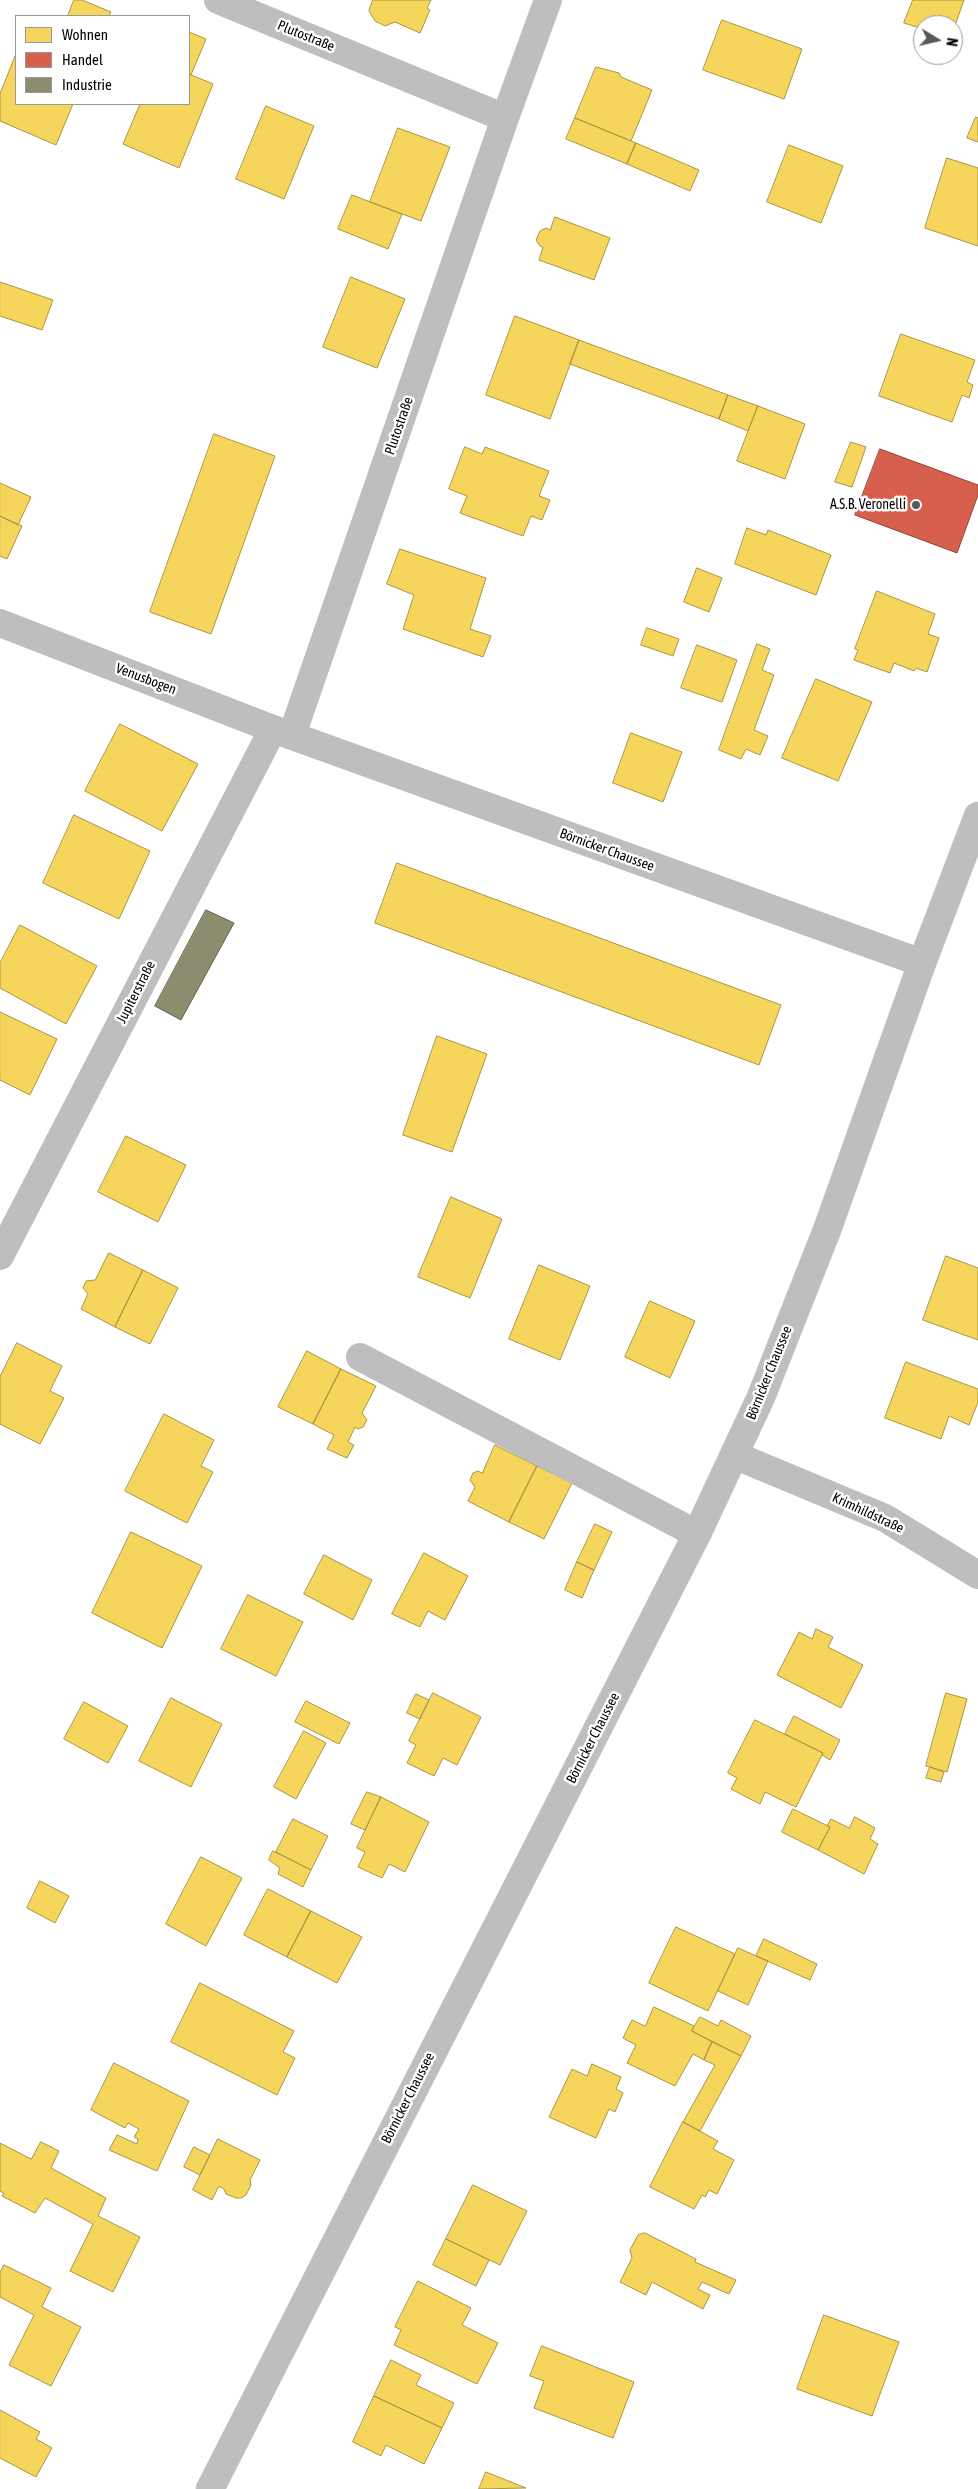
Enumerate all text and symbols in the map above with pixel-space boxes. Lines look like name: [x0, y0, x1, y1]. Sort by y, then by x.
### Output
legend: [15, 15, 190, 105]
north arrow: [913, 15, 963, 65]
street label: Plutostraße: [275, 17, 337, 55]
text: Wohnen: [62, 26, 108, 43]
text: N: [943, 37, 960, 48]
text: Handel: [62, 51, 103, 68]
text: Industrie: [62, 76, 112, 93]
street label: Plutostraße: [381, 395, 417, 457]
place label: A.S.B. Veronelli: [830, 497, 906, 513]
marker: A.S.B. Veronelli: [910, 499, 922, 511]
street label: Venusbogen: [113, 660, 179, 698]
street label: Börnicker Chaussee: [557, 825, 657, 875]
street label: Jupiterstraße: [113, 958, 159, 1026]
street label: Börnicker Chaussee: [743, 1324, 795, 1422]
street label: Krimhildstraße: [830, 1489, 906, 1537]
street label: Börnicker Chaussee: [563, 1690, 623, 1786]
street label: Börnicker Chaussee: [378, 2050, 438, 2146]

